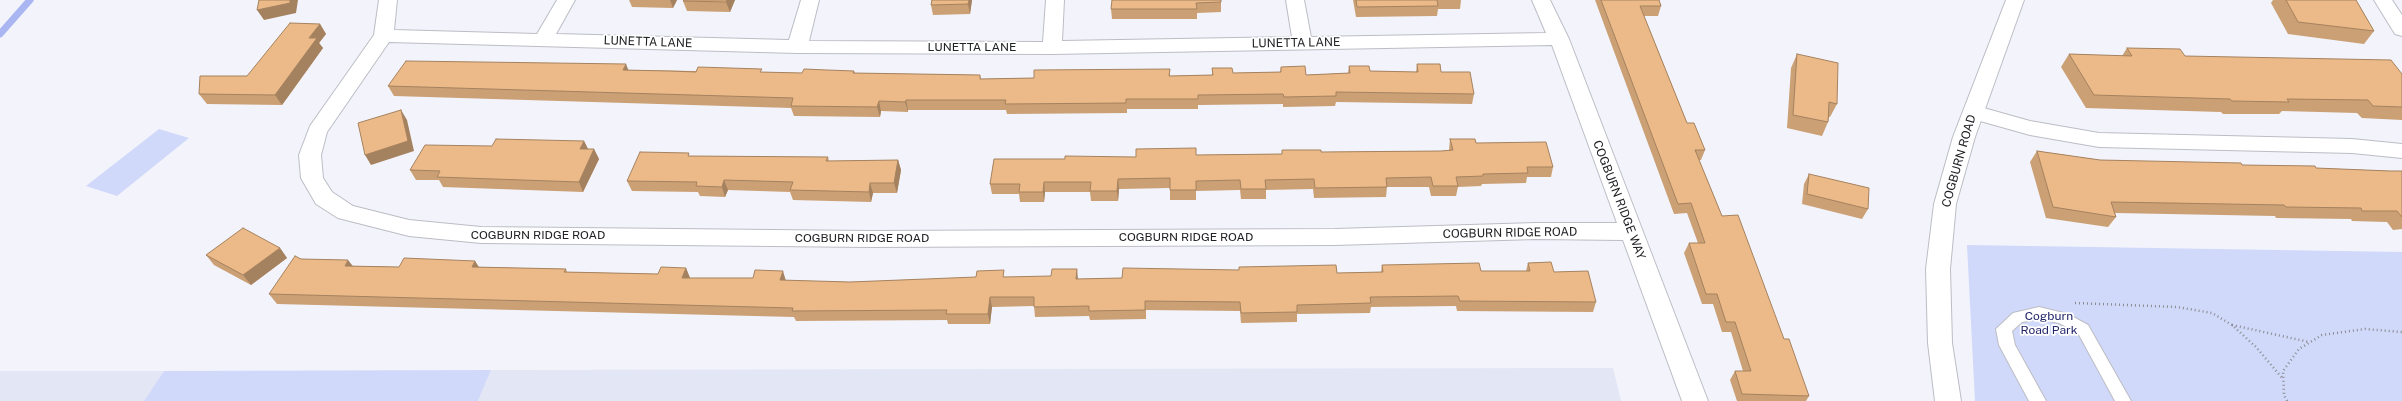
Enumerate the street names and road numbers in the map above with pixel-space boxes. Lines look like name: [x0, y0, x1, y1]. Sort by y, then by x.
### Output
street label: LUNETTA LANE: [603, 33, 693, 51]
street label: LUNETTA LANE: [1251, 35, 1341, 51]
street label: LUNETTA LANE: [928, 40, 1016, 54]
street label: COGBURN ROAD: [1939, 113, 1979, 209]
street label: COGBURN RIDGE WAY: [1590, 138, 1648, 262]
street label: COGBURN RIDGE ROAD: [1443, 225, 1577, 241]
street label: COGBURN RIDGE ROAD: [471, 228, 605, 242]
street label: COGBURN RIDGE ROAD: [1119, 230, 1253, 244]
street label: COGBURN RIDGE ROAD: [795, 231, 929, 245]

